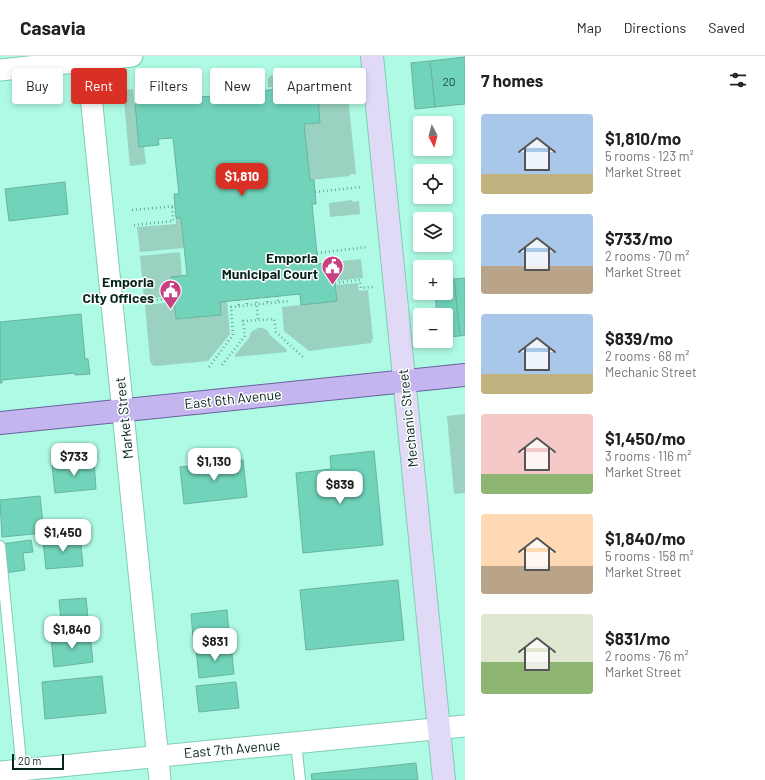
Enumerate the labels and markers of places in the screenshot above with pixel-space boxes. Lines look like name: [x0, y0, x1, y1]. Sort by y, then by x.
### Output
pin: $1,810: [209, 163, 275, 197]
place label: Emporia Municipal Court: [222, 249, 318, 282]
public building icon: Emporia Municipal Court: [320, 253, 346, 286]
place label: Emporia City Offices: [82, 273, 154, 306]
public building icon: Emporia City Offices: [157, 277, 183, 310]
pin: $733: [50, 443, 98, 477]
pin: $1,130: [181, 448, 247, 482]
pin: $839: [316, 471, 364, 505]
pin: $1,450: [30, 519, 96, 553]
pin: $1,840: [39, 616, 105, 650]
pin: $831: [191, 628, 239, 662]

